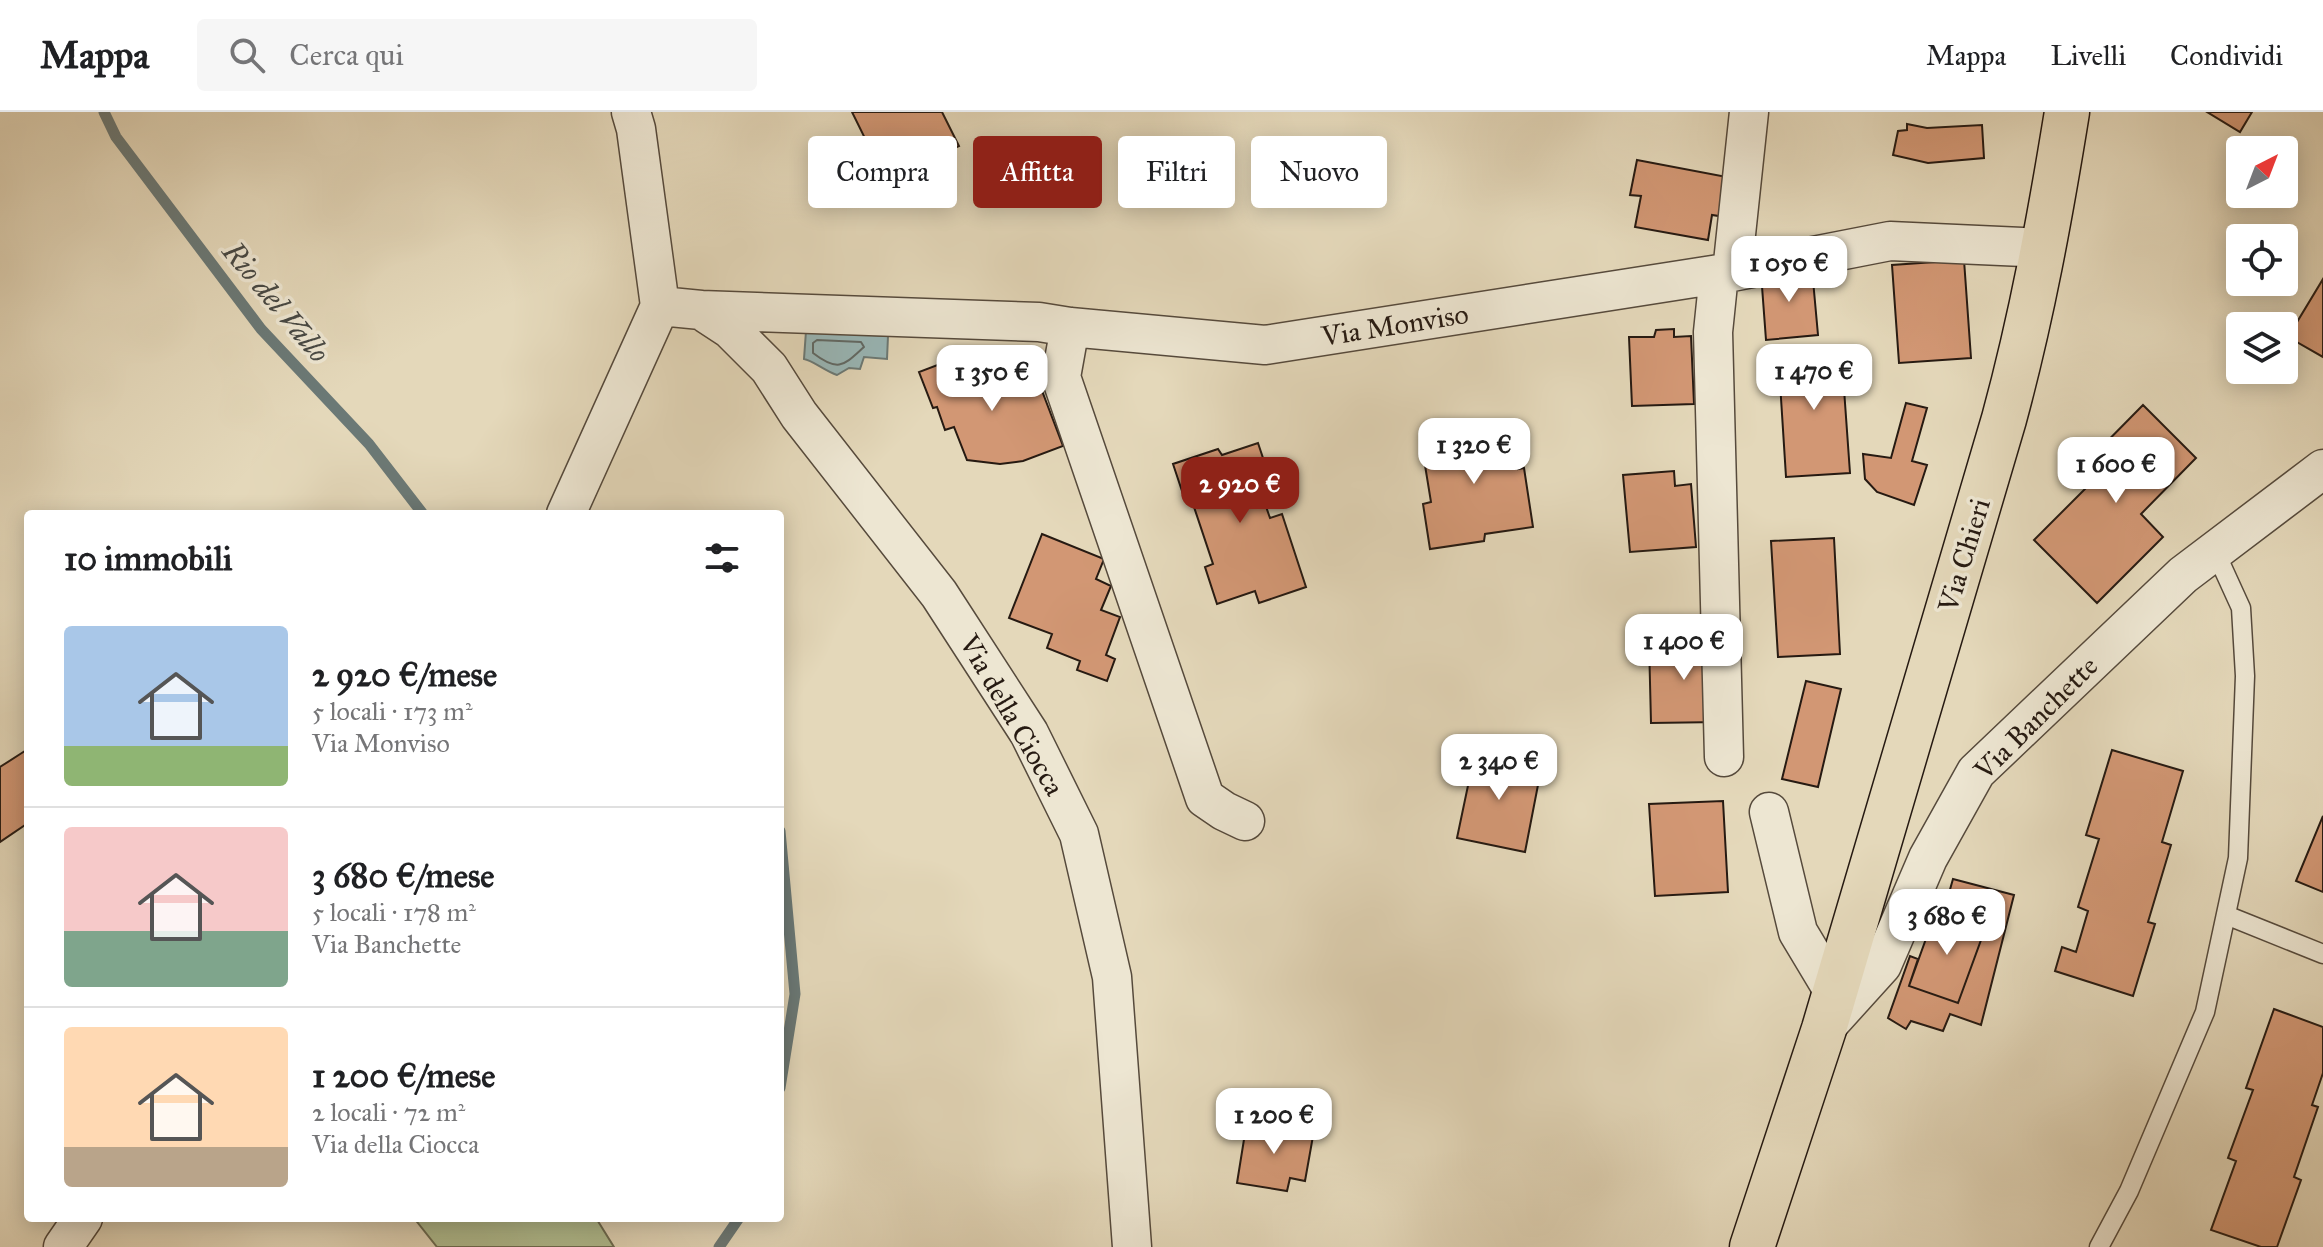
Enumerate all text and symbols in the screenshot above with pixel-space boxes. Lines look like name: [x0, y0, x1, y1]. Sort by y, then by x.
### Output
search box: [197, 19, 757, 91]
text: Mappa: [40, 32, 149, 78]
icon: search: [225, 33, 269, 77]
text: Cerca qui: [289, 37, 404, 73]
text: Mappa: [1926, 38, 2006, 73]
text: Livelli: [2050, 38, 2126, 73]
text: Condividi: [2170, 38, 2283, 73]
chip: Compra: [808, 136, 957, 208]
chip: Affitta: [973, 136, 1102, 208]
chip: Filtri: [1118, 136, 1235, 208]
chip: Nuovo: [1251, 136, 1387, 208]
north arrow: [2226, 136, 2298, 208]
map controls: [2226, 136, 2298, 384]
button: locate: [2226, 224, 2298, 296]
water label: Rio del Vallo: [214, 233, 337, 370]
pin: 1 050 €: [1715, 236, 1863, 304]
text: 1 050 €: [1749, 246, 1829, 278]
street label: Via Monviso: [1318, 296, 1471, 354]
button: layers: [2226, 312, 2298, 384]
pin: 1 470 €: [1740, 344, 1888, 412]
pin: 1 350 €: [918, 345, 1066, 413]
text: 1 470 €: [1774, 354, 1854, 386]
text: 1 350 €: [955, 355, 1029, 387]
pin: 1 320 €: [1400, 418, 1548, 486]
text: 1 320 €: [1436, 428, 1512, 460]
pin: 1 600 €: [2042, 437, 2190, 505]
text: 1 600 €: [2076, 447, 2156, 479]
pin: 2 920 €: [1166, 457, 1314, 525]
text: 2 920 €: [1199, 467, 1281, 499]
street label: Via Chieri: [1930, 494, 1998, 617]
icon: filters: [700, 536, 744, 580]
text: 10 immobili: [64, 538, 232, 579]
pin: 1 400 €: [1610, 614, 1758, 682]
text: 1 400 €: [1643, 624, 1725, 656]
street label: Via della Ciocca: [951, 627, 1072, 802]
street label: Via Banchette: [1966, 649, 2105, 788]
text: 2 920 €/mese: [312, 654, 497, 695]
icon: home: [128, 658, 224, 754]
text: 5 locali · 173 m²: [312, 695, 472, 727]
text: Via Monviso: [312, 727, 450, 759]
pin: 2 340 €: [1425, 734, 1573, 802]
text: 2 340 €: [1459, 744, 1539, 776]
text: 3 680 €/mese: [312, 855, 494, 896]
icon: home: [128, 859, 224, 955]
pin: 3 680 €: [1873, 889, 2021, 957]
text: 5 locali · 178 m²: [312, 896, 476, 928]
text: 3 680 €: [1907, 899, 1987, 931]
text: Via Banchette: [312, 928, 461, 960]
text: 1 200 €/mese: [312, 1055, 495, 1096]
icon: home: [128, 1059, 224, 1155]
pin: 1 200 €: [1200, 1088, 1348, 1156]
text: 2 locali · 72 m²: [312, 1096, 465, 1128]
text: 1 200 €: [1234, 1098, 1314, 1130]
text: Via della Ciocca: [312, 1128, 479, 1160]

